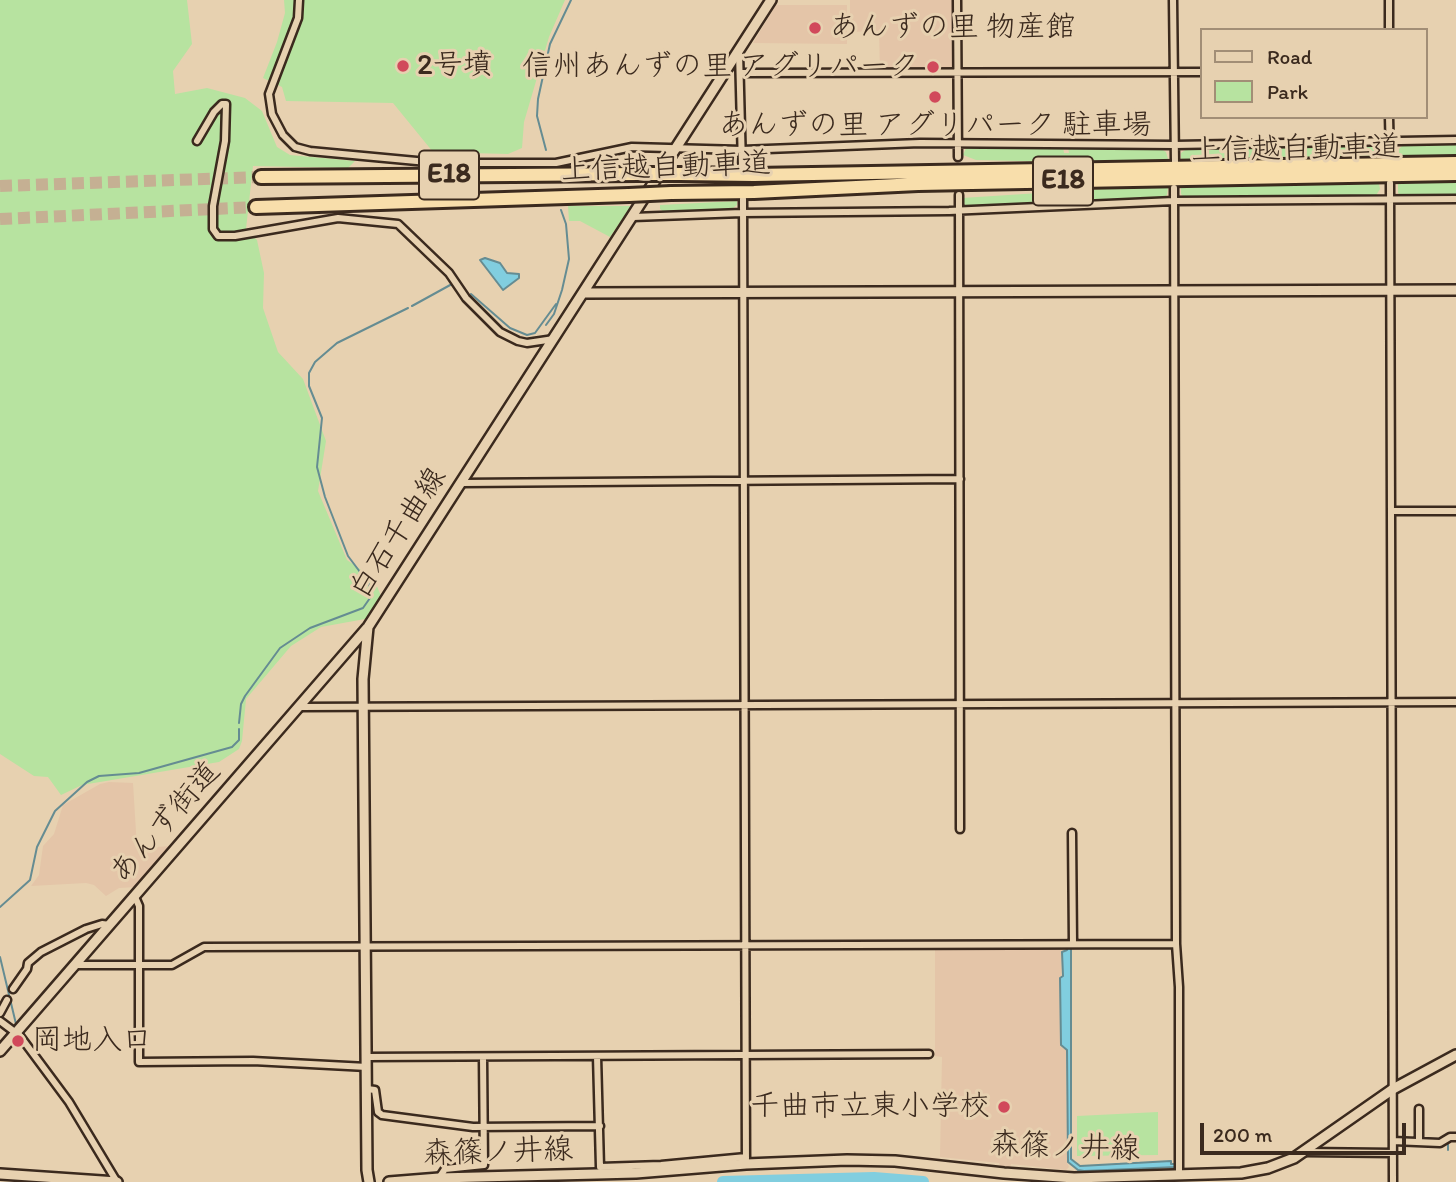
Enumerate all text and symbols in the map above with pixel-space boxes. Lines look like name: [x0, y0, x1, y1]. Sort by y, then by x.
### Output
place label: あんずの里 物産館: [829, 10, 1076, 46]
marker: あんずの里 物産館: [807, 20, 823, 36]
legend: [1200, 28, 1428, 119]
text: Road: [1267, 44, 1312, 69]
place label: 2号墳: [417, 48, 493, 84]
place label: 信州あんずの里 アグリパーク: [522, 49, 919, 85]
marker: 2号墳: [395, 58, 411, 74]
marker: 信州あんずの里 アグリパーク: [925, 59, 941, 75]
text: Park: [1267, 79, 1308, 104]
marker: あんずの里 アグリパーク 駐車場: [927, 89, 943, 105]
place label: あんずの里 アグリパーク 駐車場: [718, 108, 1152, 144]
street label: 上信越自動車道: [1191, 130, 1401, 170]
street label: 上信越自動車道: [560, 146, 772, 190]
road number: E18: [419, 150, 479, 200]
road number: E18: [1033, 156, 1093, 206]
street label: 白石千曲線: [343, 461, 455, 607]
street label: あんず街道: [103, 755, 229, 891]
place label: 岡地入口: [32, 1023, 152, 1059]
marker: 岡地入口: [10, 1033, 26, 1049]
place label: 千曲市立東小学校: [750, 1089, 990, 1125]
marker: 千曲市立東小学校: [996, 1099, 1012, 1115]
scale bar: [1204, 1108, 1410, 1152]
text: 200 m: [1213, 1122, 1272, 1147]
street label: 森篠ノ井線: [989, 1127, 1141, 1169]
street label: 森篠ノ井線: [422, 1132, 574, 1174]

